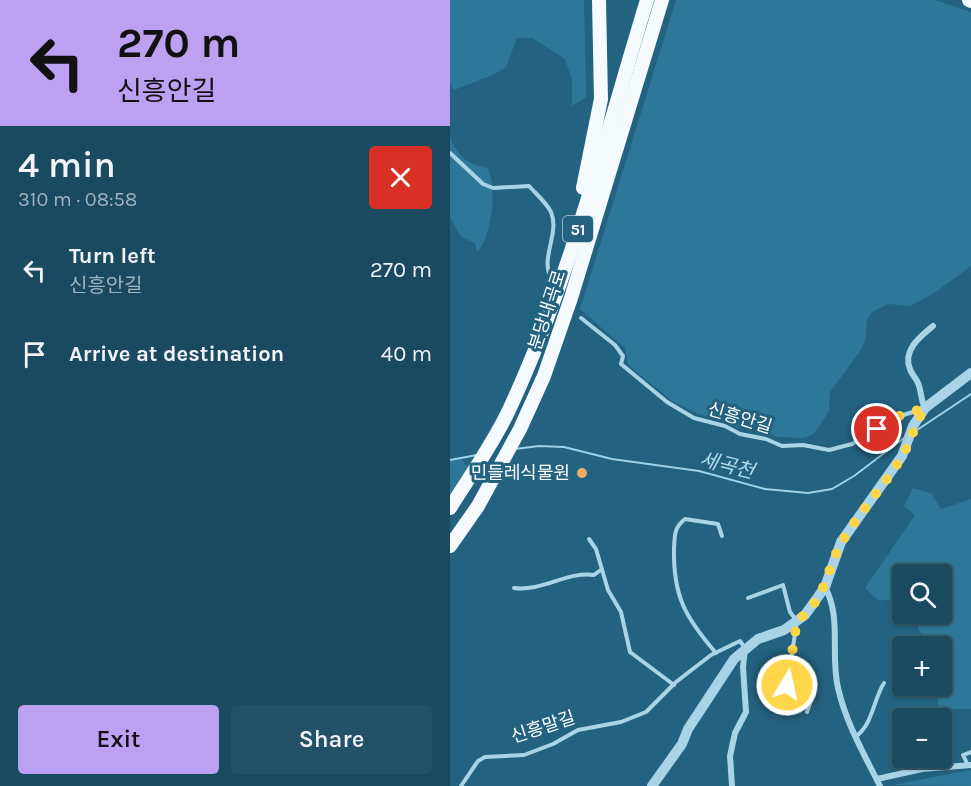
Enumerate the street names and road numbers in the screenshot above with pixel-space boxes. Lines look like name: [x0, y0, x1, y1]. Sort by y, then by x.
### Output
road number: 51: [563, 216, 593, 242]
street label: 분당내곡로: [524, 267, 570, 353]
street label: 신흥안길: [705, 398, 775, 438]
street label: 신흥말길: [508, 706, 578, 748]

